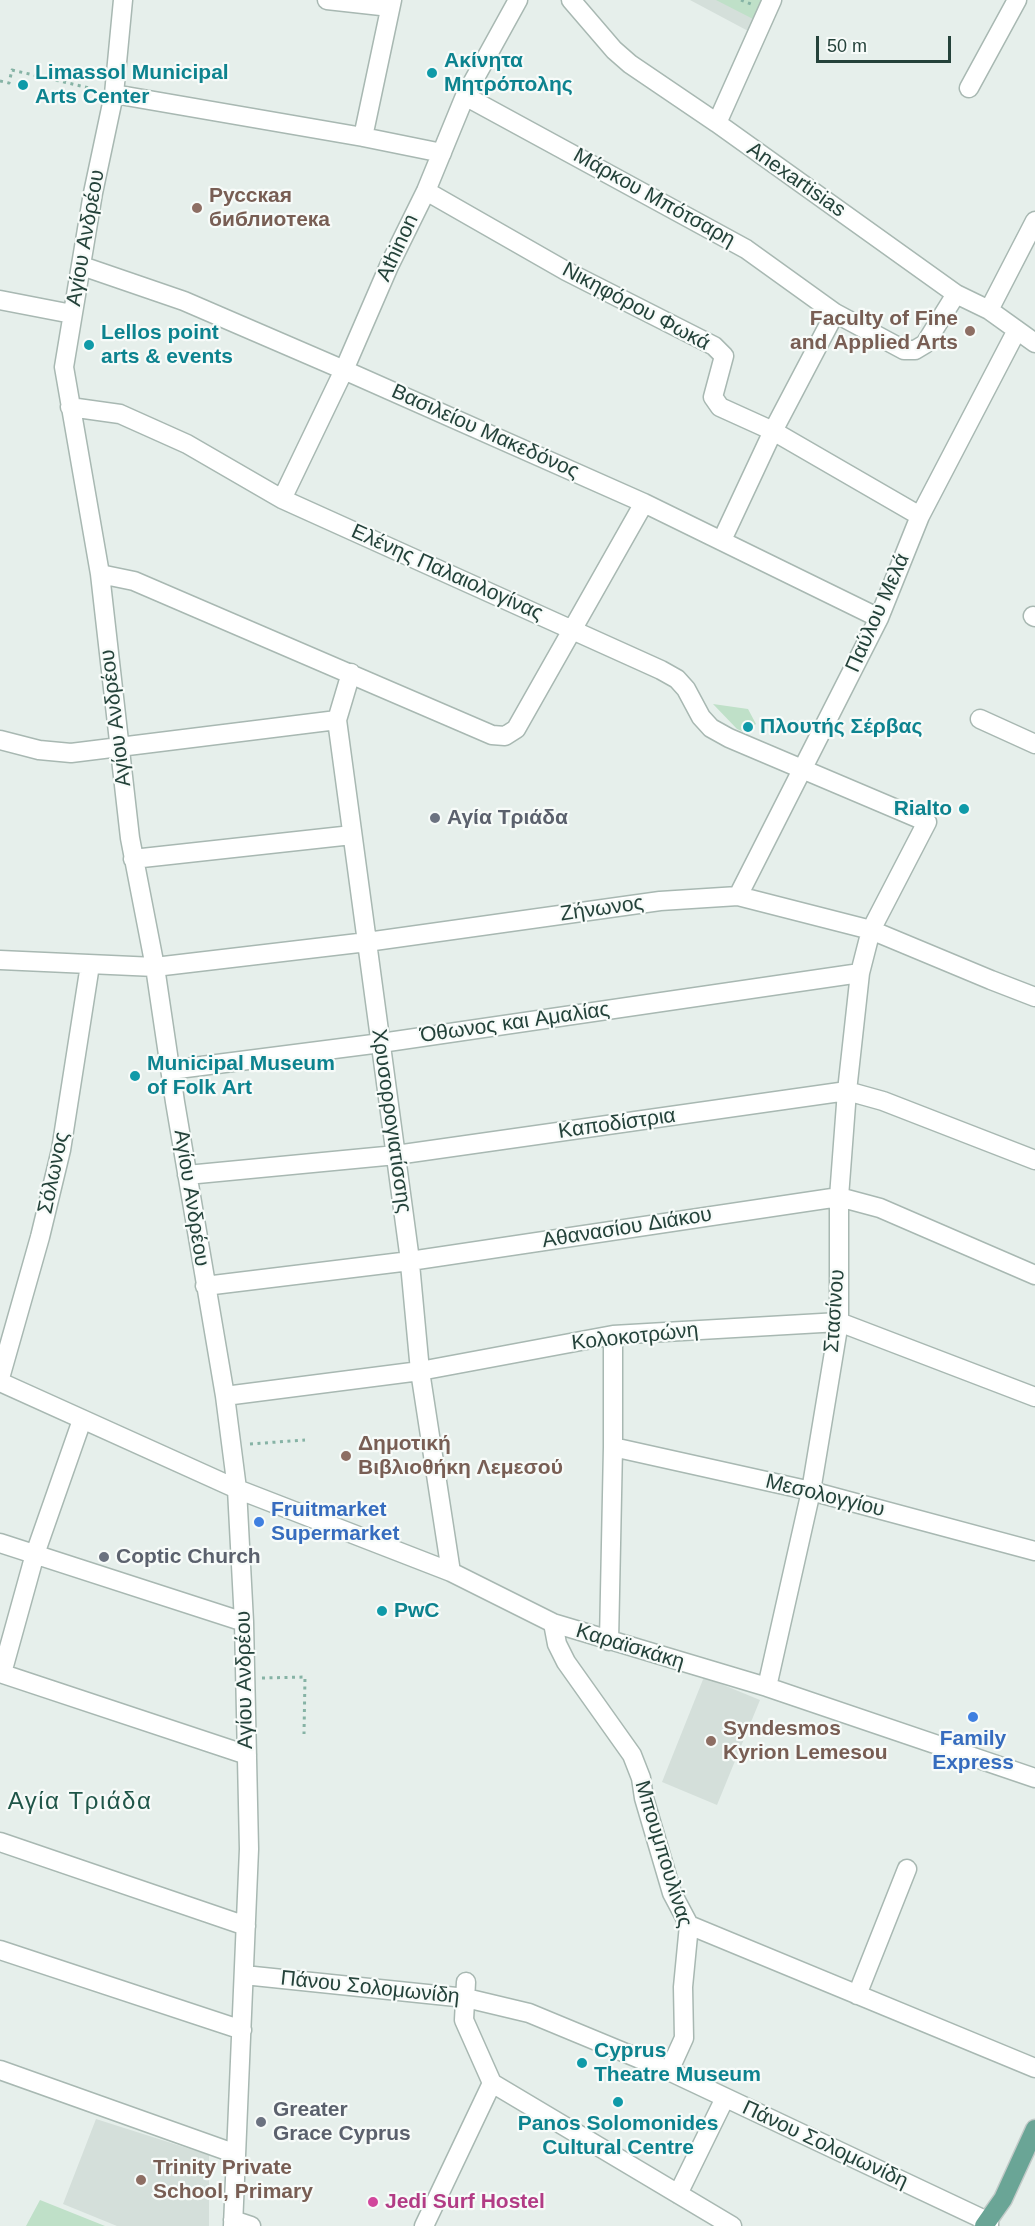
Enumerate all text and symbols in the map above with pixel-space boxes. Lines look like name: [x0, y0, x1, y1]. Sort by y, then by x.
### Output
scale bar: [819, 24, 954, 62]
text: 50 m: [827, 36, 867, 56]
place label: Ακίνητα Μητρόπολης: [444, 48, 573, 98]
place label: Limassol Municipal Arts Center: [35, 60, 229, 110]
marker: Ακίνητα Μητρόπολης: [425, 66, 439, 80]
marker: Limassol Municipal Arts Center: [16, 78, 30, 92]
street label: Anexartisias: [742, 137, 850, 223]
street label: Μάρκου Μπότσαρη: [569, 143, 739, 253]
street label: Αγίου Ανδρέου: [62, 168, 110, 308]
place label: Русская библиотека: [209, 183, 330, 233]
marker: Русская библиотека: [190, 201, 204, 215]
street label: Athinon: [372, 210, 424, 286]
street label: Νικηφόρου Φωκά: [558, 257, 714, 357]
place label: Faculty of Fine and Applied Arts: [790, 306, 958, 356]
place label: Lellos point arts & events: [101, 320, 233, 370]
marker: Faculty of Fine and Applied Arts: [963, 324, 977, 338]
marker: Lellos point arts & events: [82, 338, 96, 352]
street label: Βασιλείου Μακεδόνος: [387, 379, 583, 485]
street label: Ελένης Παλαιολογίνας: [347, 519, 547, 627]
street label: Παύλου Μελά: [841, 550, 915, 676]
street label: Αγίου Ανδρέου: [95, 648, 137, 788]
place label: Πλουτής Σέρβας: [760, 714, 922, 740]
marker: Πλουτής Σέρβας: [741, 720, 755, 734]
place label: Rialto: [894, 796, 952, 822]
marker: Rialto: [957, 802, 971, 816]
place label: Αγία Τριάδα: [447, 805, 568, 831]
marker: Αγία Τριάδα: [428, 811, 442, 825]
street label: Ζήνωνος: [559, 891, 645, 927]
street label: Όθωνος και Αμαλίας: [419, 997, 611, 1049]
street label: Χρυσορρογιατίσσης: [366, 1027, 416, 1215]
place label: Municipal Museum of Folk Art: [147, 1051, 335, 1101]
marker: Municipal Museum of Folk Art: [128, 1069, 142, 1083]
street label: Καποδίστρια: [557, 1103, 677, 1145]
street label: Αγίου Ανδρέου: [168, 1128, 214, 1268]
street label: Σόλωνος: [33, 1130, 75, 1216]
street label: Αθανασίου Διάκου: [540, 1202, 714, 1254]
street label: Στασίνου: [820, 1269, 850, 1353]
street label: Κολοκοτρώνη: [570, 1318, 700, 1356]
place label: Δημοτική Βιβλιοθήκη Λεμεσού: [358, 1431, 563, 1481]
marker: Δημοτική Βιβλιοθήκη Λεμεσού: [339, 1449, 353, 1463]
street label: Μεσολογγίου: [763, 1469, 887, 1523]
place label: Fruitmarket Supermarket: [271, 1497, 399, 1547]
marker: Fruitmarket Supermarket: [252, 1515, 266, 1529]
place label: Coptic Church: [116, 1544, 261, 1570]
marker: Coptic Church: [97, 1550, 111, 1564]
place label: PwC: [394, 1598, 440, 1624]
marker: PwC: [375, 1604, 389, 1618]
street label: Αγίου Ανδρέου: [231, 1611, 259, 1749]
street label: Καραϊσκάκη: [573, 1619, 687, 1675]
marker: Family Express: [966, 1710, 980, 1724]
place label: Syndesmos Kyrion Lemesou: [723, 1716, 888, 1766]
place label: Family Express: [932, 1726, 1014, 1776]
marker: Syndesmos Kyrion Lemesou: [704, 1734, 718, 1748]
street label: Μπουμπουλίνας: [629, 1778, 697, 1930]
district label: Αγία Τριάδα: [8, 1788, 152, 1816]
street label: Πάνου Σολομωνίδη: [279, 1966, 461, 2010]
place label: Cyprus Theatre Museum: [594, 2038, 761, 2088]
marker: Cyprus Theatre Museum: [575, 2056, 589, 2070]
marker: Panos Solomonides Cultural Centre: [611, 2095, 625, 2109]
street label: Πάνου Σολομωνίδη: [738, 2096, 912, 2194]
place label: Greater Grace Cyprus: [273, 2097, 411, 2147]
place label: Panos Solomonides Cultural Centre: [518, 2111, 718, 2161]
marker: Greater Grace Cyprus: [254, 2115, 268, 2129]
place label: Trinity Private School, Primary: [153, 2155, 313, 2205]
marker: Trinity Private School, Primary: [134, 2173, 148, 2187]
place label: Jedi Surf Hostel: [385, 2189, 545, 2215]
marker: Jedi Surf Hostel: [366, 2195, 380, 2209]

